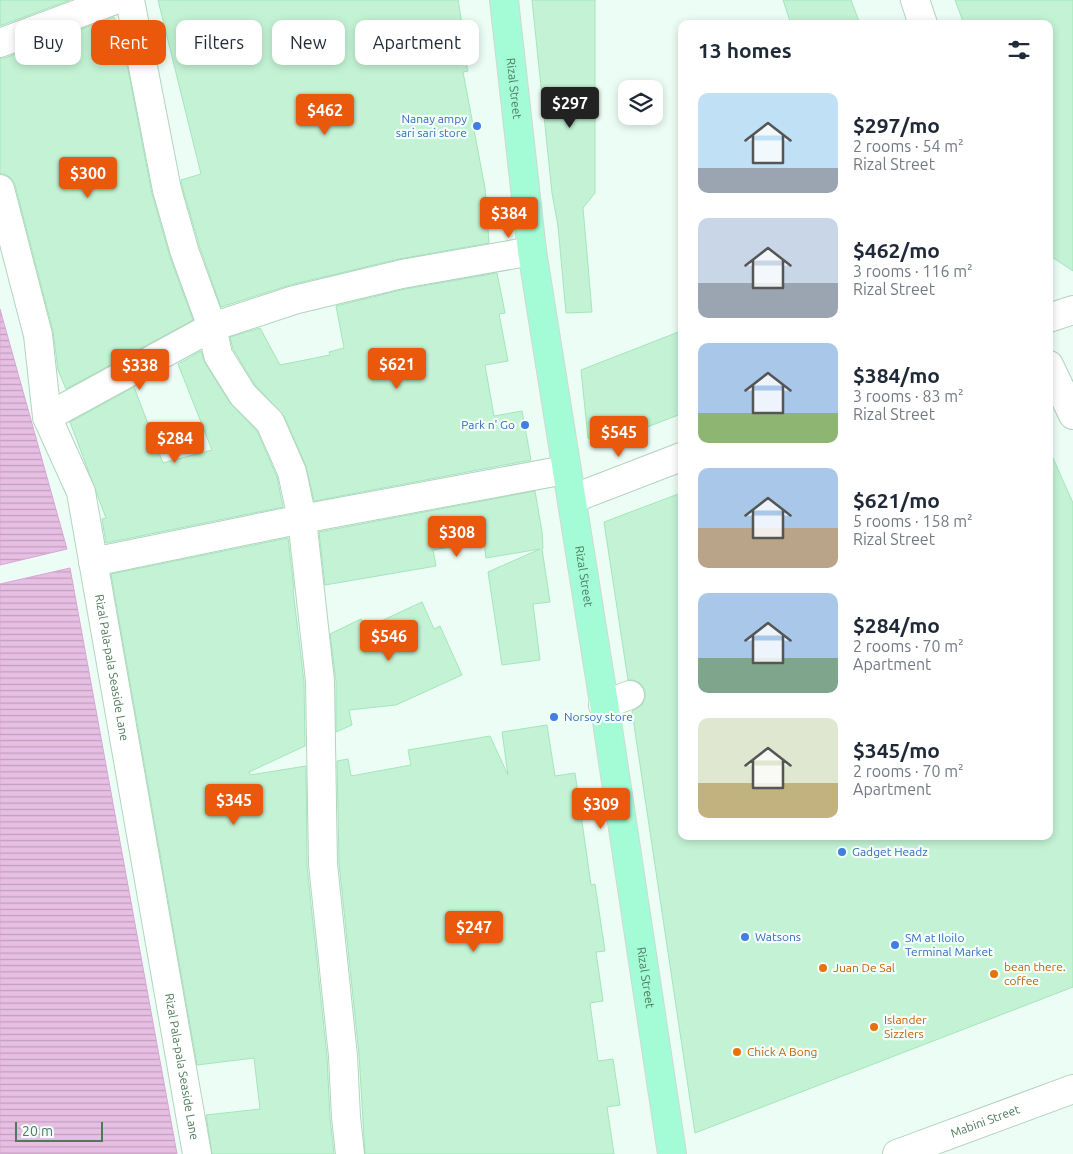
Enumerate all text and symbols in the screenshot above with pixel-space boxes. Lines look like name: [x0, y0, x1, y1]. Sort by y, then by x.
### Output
chip: Buy: [15, 20, 81, 65]
chip: Rent: [91, 20, 166, 65]
chip: Filters: [176, 20, 262, 65]
chip: New: [272, 20, 345, 65]
chip: Apartment: [355, 20, 479, 65]
icon: filters: [1005, 36, 1033, 64]
text: 13 homes: [698, 38, 792, 62]
street label: Rizal Street: [504, 57, 524, 120]
map controls: [618, 80, 663, 125]
button: layers: [618, 80, 663, 125]
pin: $297: [540, 86, 600, 129]
pin: $462: [295, 94, 355, 136]
text: $297: [552, 94, 588, 112]
text: $462: [307, 101, 343, 119]
place label: Nanay ampy sari sari store: [396, 112, 467, 139]
icon: home: [738, 113, 798, 173]
text: $297/mo: [853, 113, 940, 137]
marker: Nanay ampy sari sari store: [471, 120, 483, 132]
text: 2 rooms · 54 m²: [853, 137, 964, 155]
text: Rizal Street: [853, 155, 935, 173]
pin: $300: [58, 156, 118, 199]
text: $300: [70, 164, 106, 182]
pin: $384: [479, 196, 539, 239]
text: $384: [491, 204, 527, 222]
icon: home: [738, 238, 798, 298]
text: $462/mo: [853, 238, 940, 262]
text: 3 rooms · 116 m²: [853, 262, 973, 280]
text: Rizal Street: [853, 280, 935, 298]
pin: $338: [110, 348, 170, 391]
pin: $621: [367, 348, 427, 390]
text: $621: [379, 355, 415, 373]
text: $338: [122, 356, 158, 374]
icon: home: [738, 363, 798, 423]
text: $384/mo: [853, 363, 940, 387]
text: 3 rooms · 83 m²: [853, 387, 964, 405]
text: Rizal Street: [853, 405, 935, 423]
pin: $545: [589, 416, 649, 458]
place label: Park n' Go: [461, 418, 515, 431]
marker: Park n' Go: [519, 419, 531, 431]
pin: $284: [145, 422, 205, 464]
text: $545: [601, 423, 637, 441]
text: $284: [157, 429, 193, 447]
icon: home: [738, 488, 798, 548]
text: $621/mo: [853, 488, 940, 512]
text: 5 rooms · 158 m²: [853, 512, 973, 530]
pin: $308: [427, 516, 487, 558]
text: $308: [439, 523, 475, 541]
text: Rizal Street: [853, 530, 935, 548]
street label: Rizal Street: [573, 545, 596, 608]
street label: Rizal Pala-pala Seaside Lane: [93, 593, 132, 742]
icon: home: [738, 613, 798, 673]
text: $284/mo: [853, 613, 940, 637]
pin: $546: [359, 620, 419, 662]
text: $546: [371, 627, 407, 645]
text: 2 rooms · 70 m²: [853, 637, 964, 655]
text: Apartment: [853, 655, 931, 673]
place label: Norsoy store: [564, 710, 633, 723]
marker: Norsoy store: [548, 711, 560, 723]
icon: home: [738, 738, 798, 798]
text: $345/mo: [853, 738, 940, 762]
text: 2 rooms · 70 m²: [853, 762, 964, 780]
text: Apartment: [853, 780, 931, 798]
pin: $345: [204, 784, 264, 826]
pin: $309: [571, 788, 631, 830]
text: $345: [216, 791, 252, 809]
text: $309: [583, 795, 619, 813]
place label: Gadget Headz: [852, 845, 928, 858]
marker: Gadget Headz: [836, 846, 848, 858]
pin: $247: [444, 910, 504, 953]
text: $247: [456, 918, 492, 936]
place label: Watsons: [755, 930, 801, 943]
marker: Watsons: [739, 931, 751, 943]
place label: SM at Iloilo Terminal Market: [905, 931, 993, 958]
marker: SM at Iloilo Terminal Market: [889, 939, 901, 951]
street label: Rizal Street: [635, 946, 657, 1009]
place label: bean there. coffee: [1004, 960, 1066, 987]
place label: Juan De Sal: [833, 961, 895, 974]
marker: Juan De Sal: [817, 962, 829, 974]
marker: bean there. coffee: [988, 968, 1000, 980]
street label: Rizal Pala-pala Seaside Lane: [163, 992, 201, 1141]
place label: Islander Sizzlers: [884, 1013, 927, 1040]
marker: Islander Sizzlers: [868, 1021, 880, 1033]
place label: Chick A Bong: [747, 1045, 817, 1058]
marker: Chick A Bong: [731, 1046, 743, 1058]
street label: Mabini Street: [949, 1102, 1022, 1140]
scale bar: [15, 1119, 102, 1142]
text: 20 m: [22, 1123, 53, 1139]

